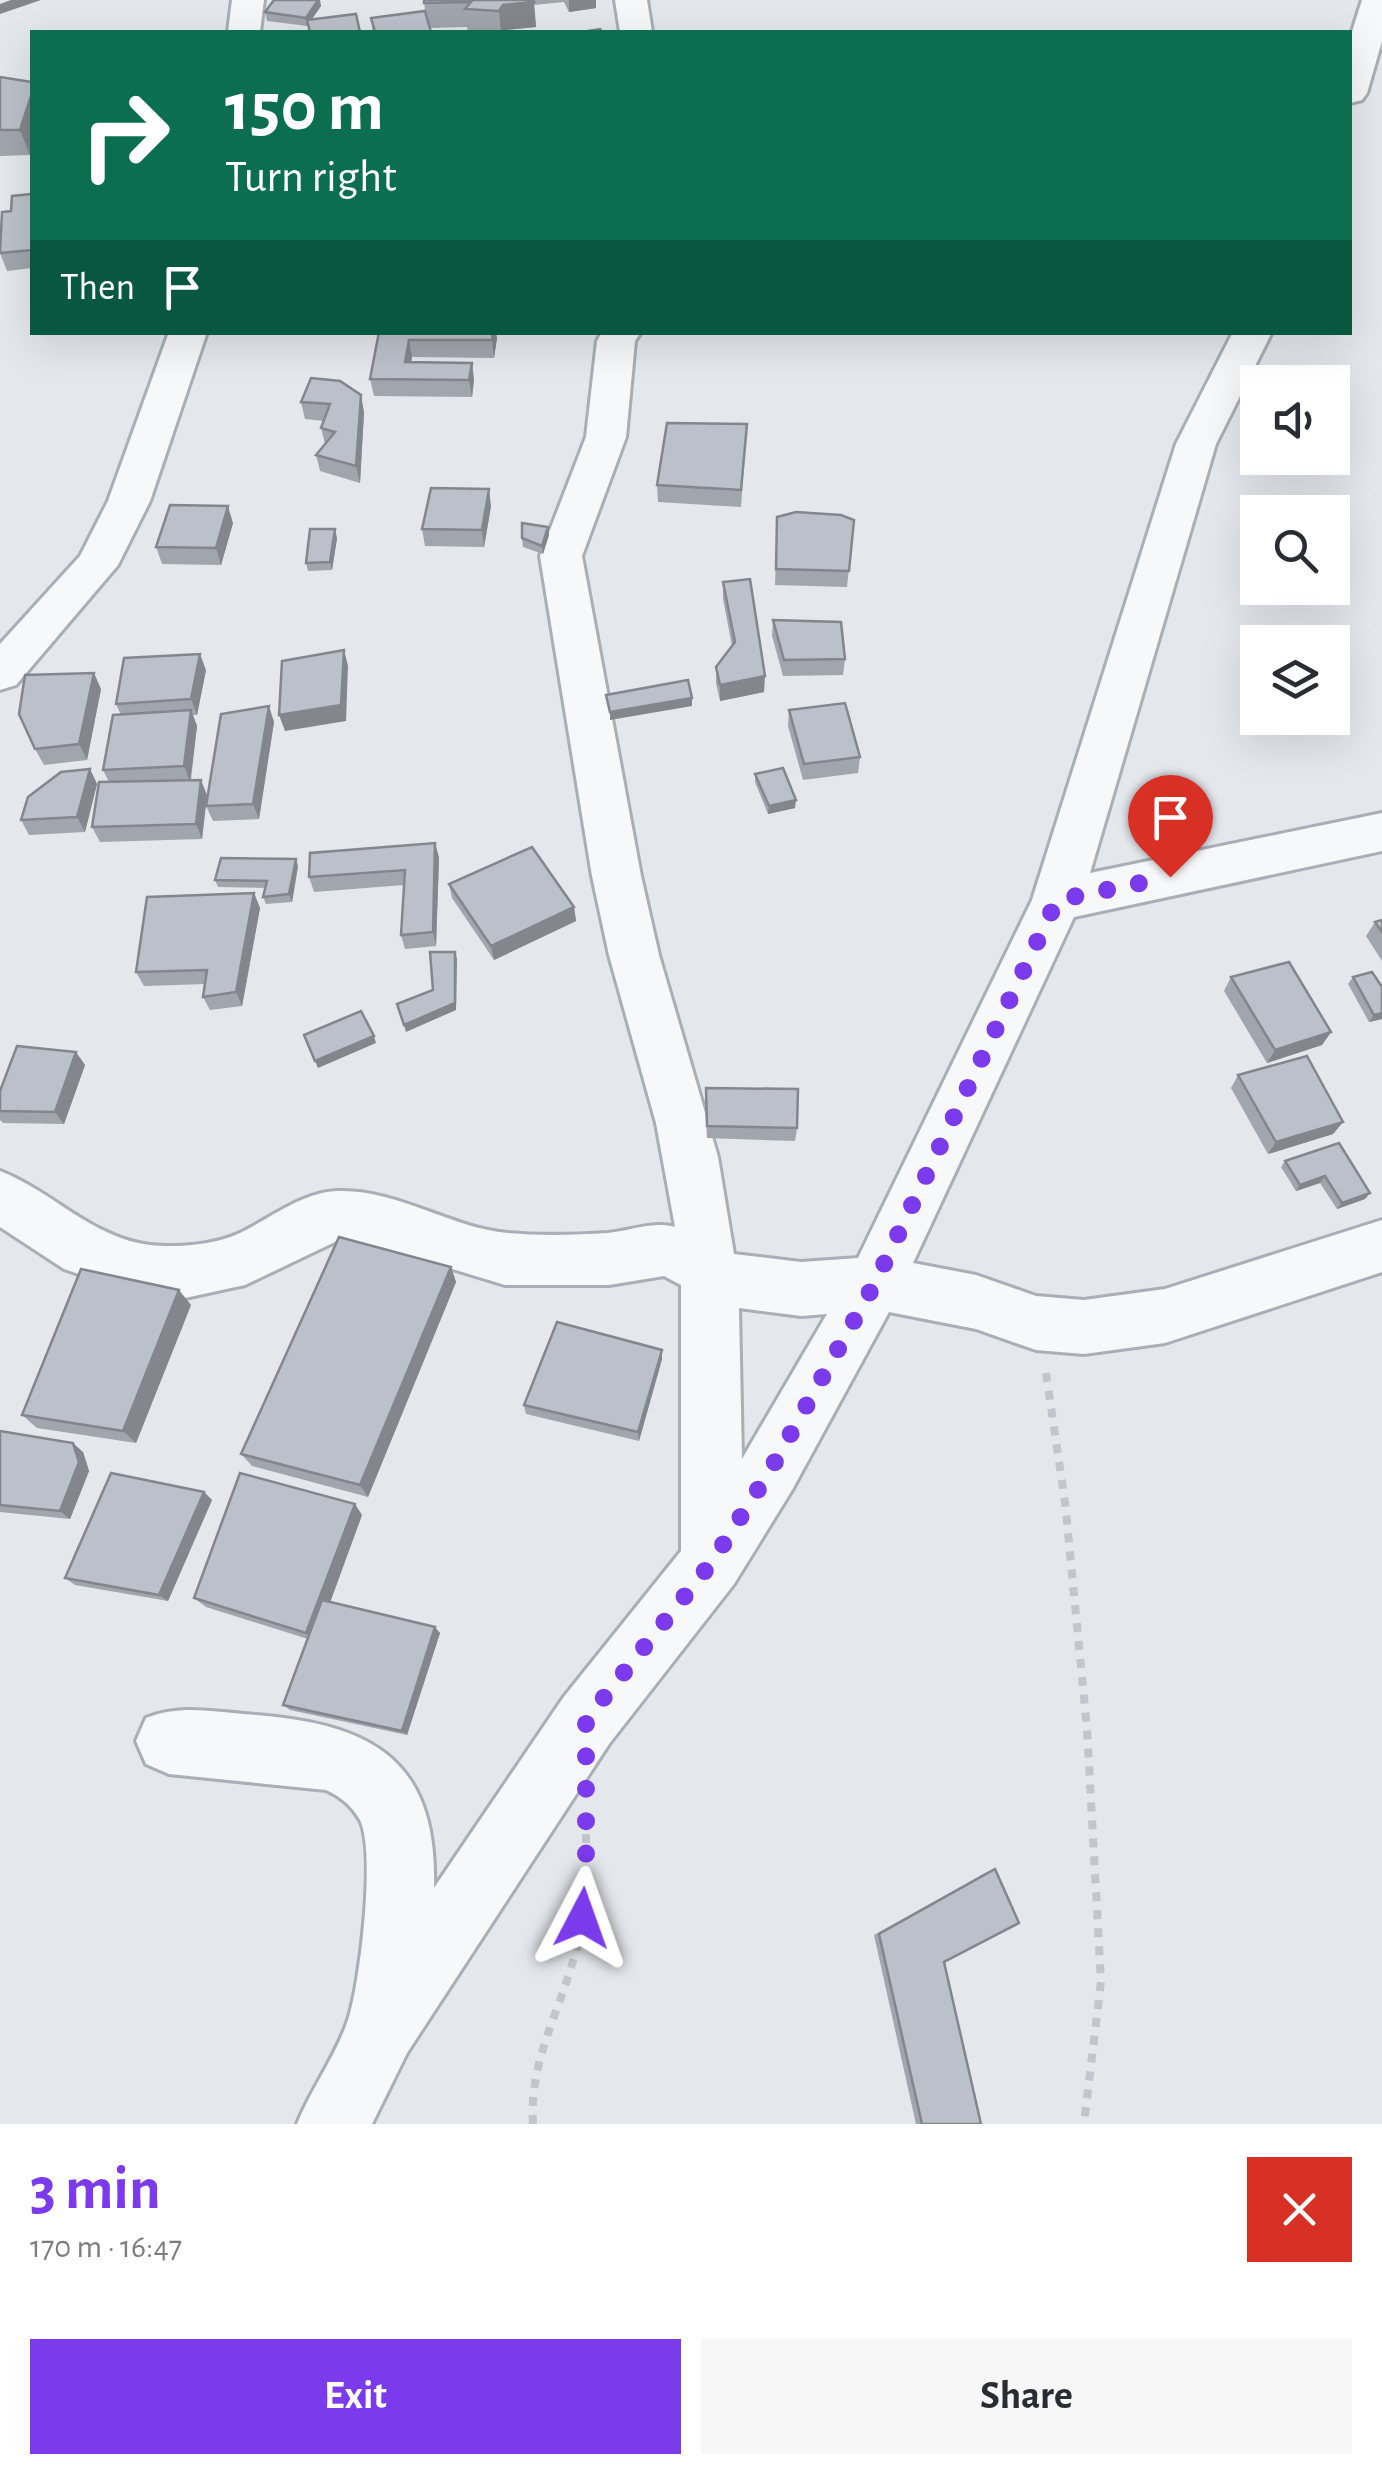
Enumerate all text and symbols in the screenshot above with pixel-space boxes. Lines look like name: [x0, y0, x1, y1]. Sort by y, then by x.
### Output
icon: right: [60, 70, 190, 200]
text: 150 m: [225, 73, 384, 143]
text: Turn right: [225, 155, 397, 200]
icon: arrive: [155, 260, 210, 315]
text: Then: [60, 269, 135, 307]
map controls: [1240, 365, 1350, 735]
button: sound: [1240, 365, 1350, 475]
button: search: [1240, 495, 1350, 605]
button: layers: [1240, 625, 1350, 735]
pin: [1128, 775, 1213, 878]
icon: arrive: [1143, 790, 1198, 845]
position arrow: [530, 1866, 634, 1970]
button: close: [1247, 2157, 1352, 2262]
text: 3 min: [30, 2160, 161, 2220]
text: 170 m · 16:47: [30, 2231, 182, 2263]
button: Exit: [30, 2339, 681, 2454]
button: Share: [701, 2339, 1352, 2454]

